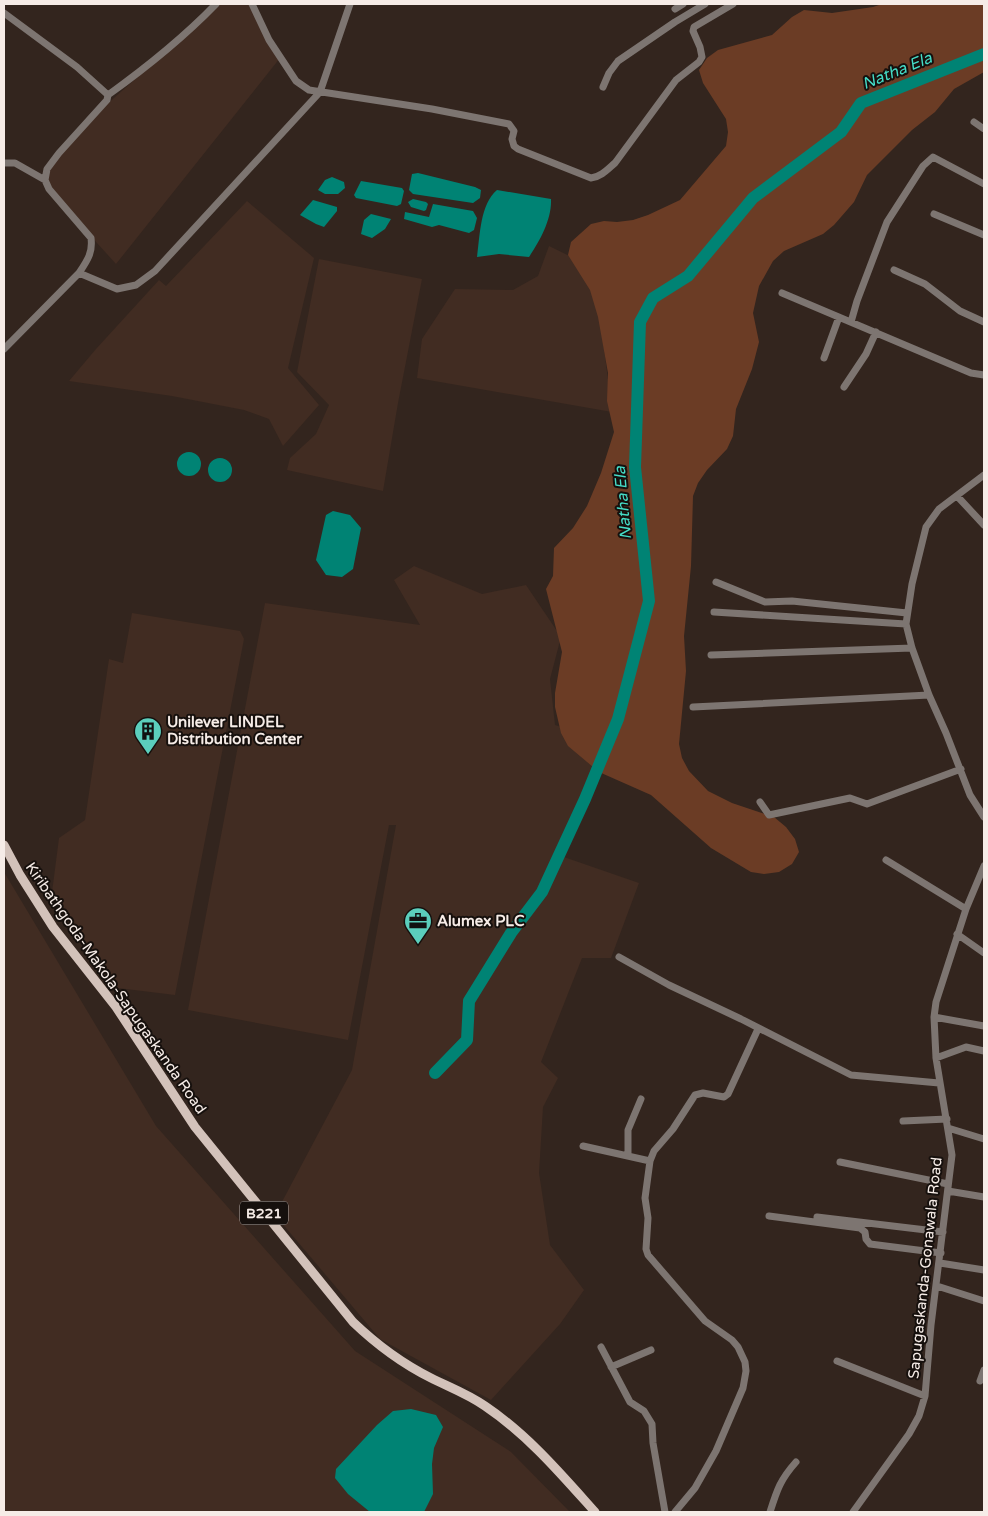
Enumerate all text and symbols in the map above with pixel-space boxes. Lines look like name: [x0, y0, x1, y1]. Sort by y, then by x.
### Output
water label: Natha Ela: [859, 48, 936, 94]
water label: Natha Ela: [610, 464, 636, 541]
place label: Unilever LINDEL Distribution Center: [167, 713, 302, 748]
building icon: Unilever LINDEL Distribution Center: [133, 716, 163, 755]
street label: Kiribathgoda-Makola-Sapugaskanda Road: [22, 859, 210, 1117]
office icon: Alumex PLC: [403, 906, 433, 945]
place label: Alumex PLC: [437, 912, 525, 930]
street label: Sapugaskanda-Gonawala Road: [904, 1156, 946, 1380]
road number: B221: [240, 1202, 288, 1224]

